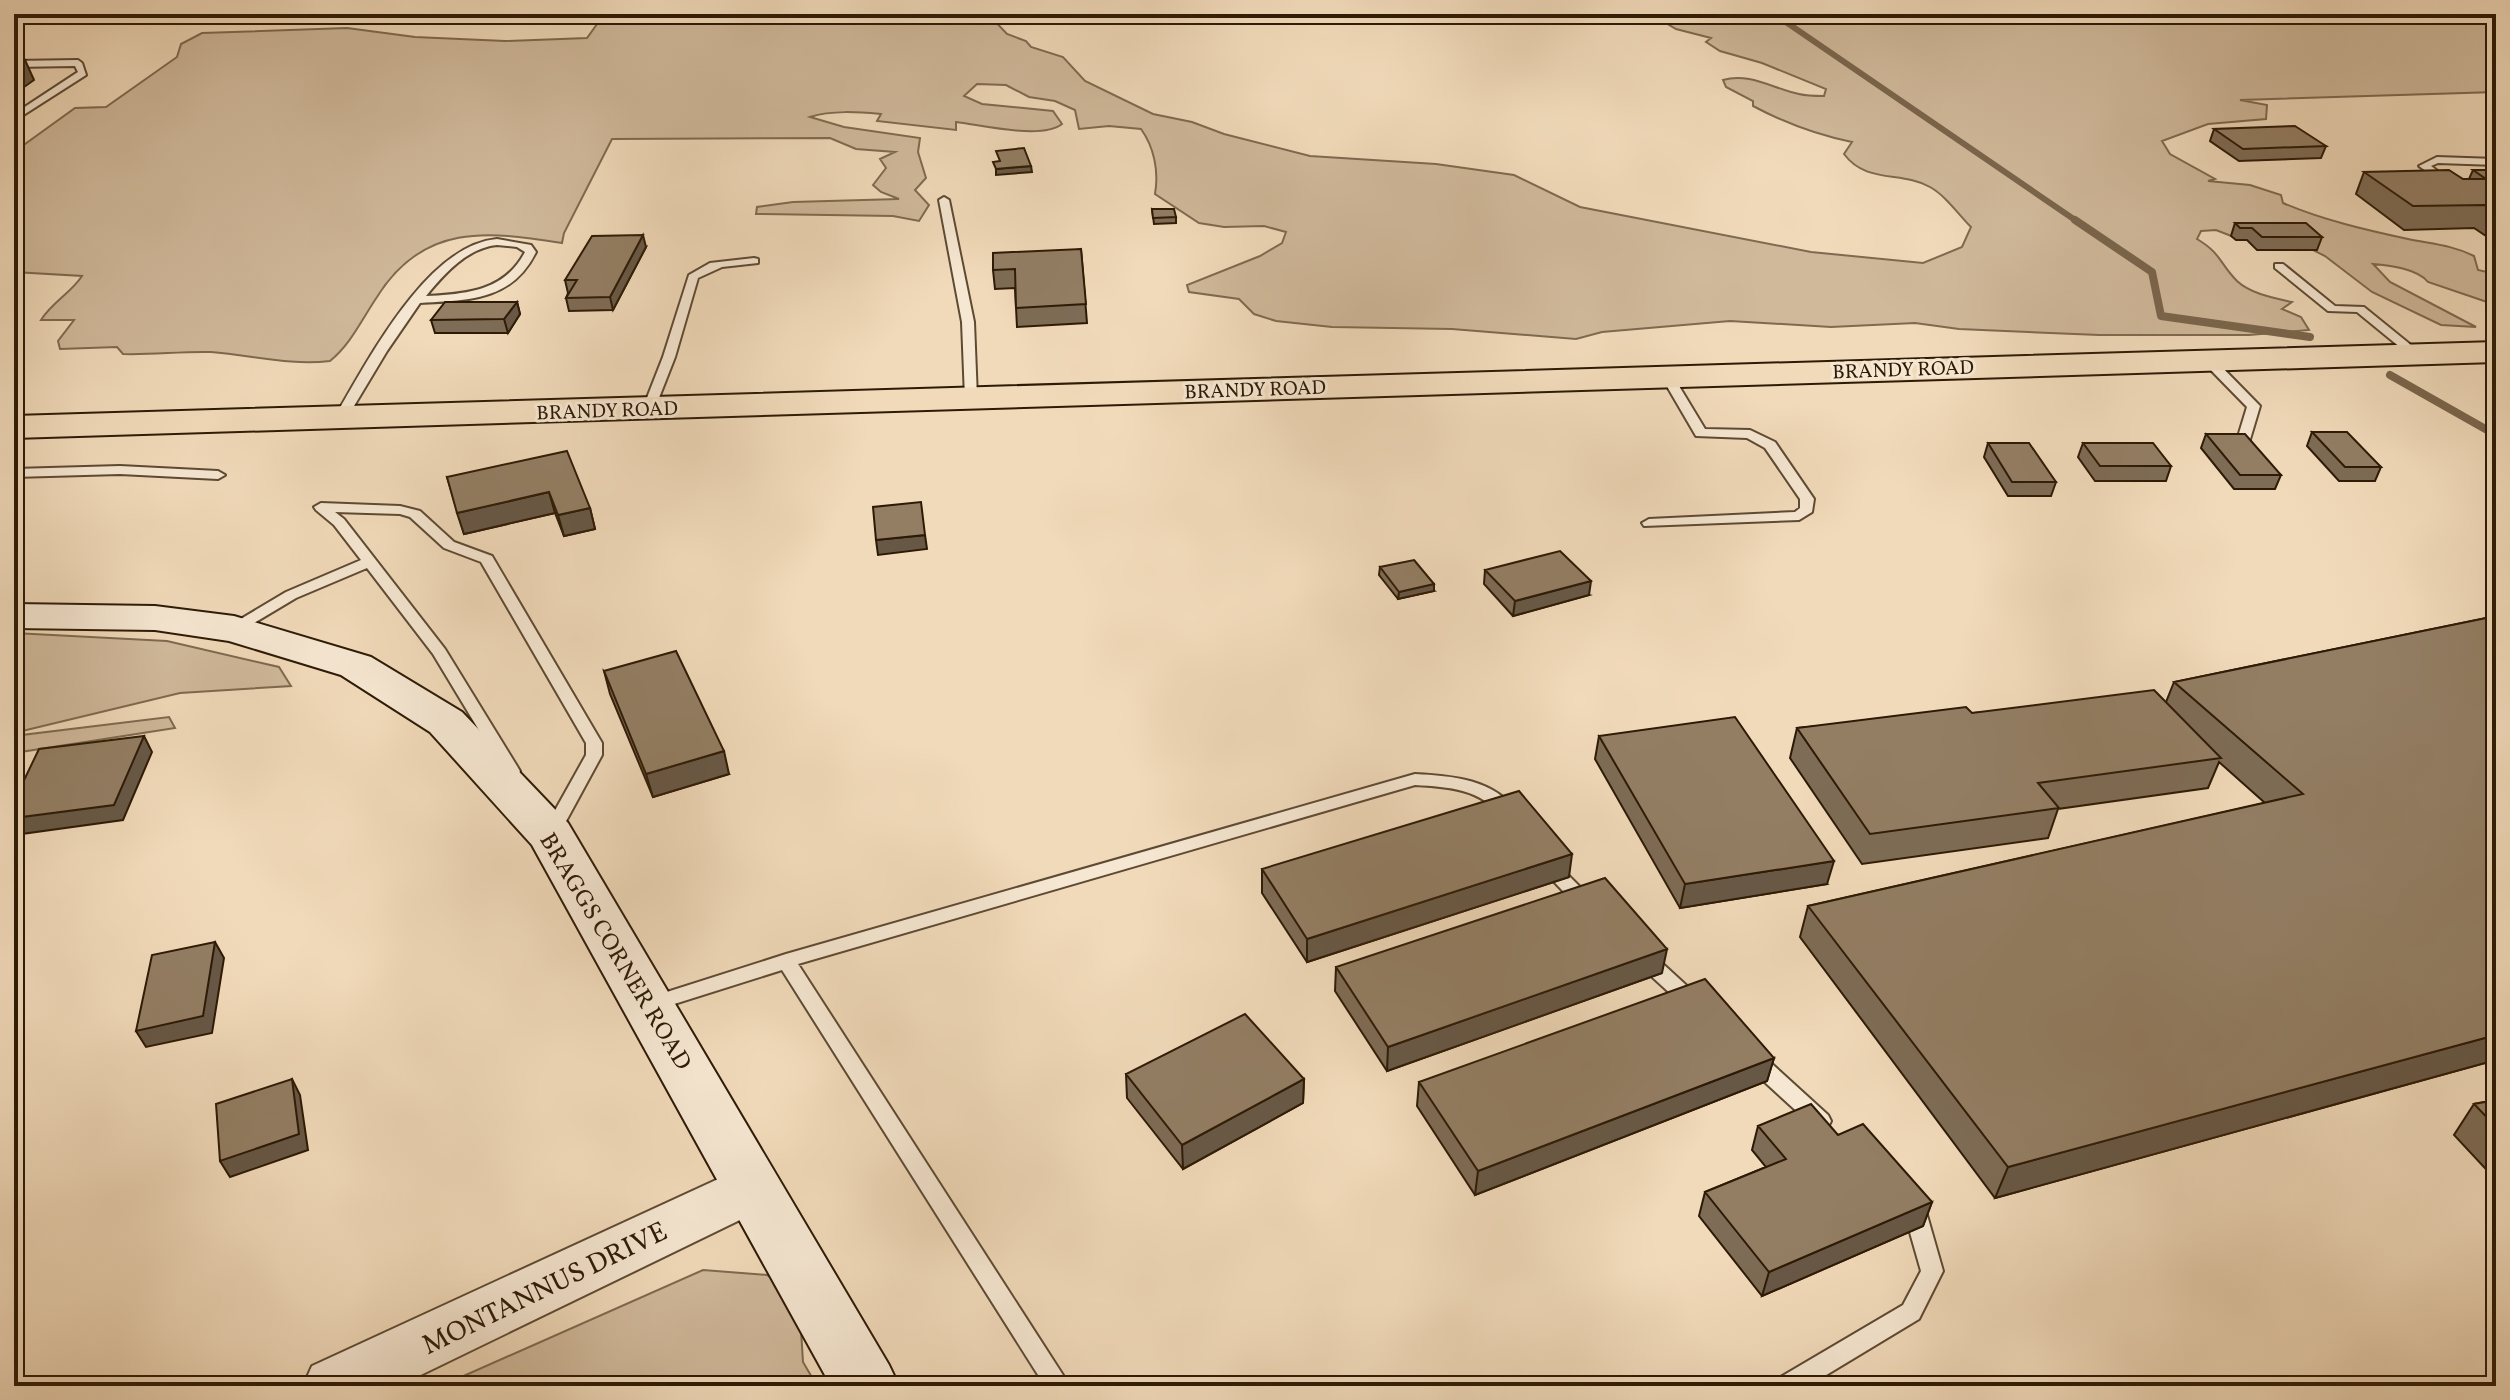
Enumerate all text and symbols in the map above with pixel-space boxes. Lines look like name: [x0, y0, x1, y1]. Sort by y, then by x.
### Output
street label: BRANDY ROAD: [1832, 355, 1974, 387]
street label: BRANDY ROAD: [1184, 375, 1326, 407]
street label: BRANDY ROAD: [536, 396, 678, 428]
street label: BRAGGS CORNER ROAD: [530, 827, 699, 1077]
street label: MONTANNUS DRIVE: [416, 1213, 674, 1366]

